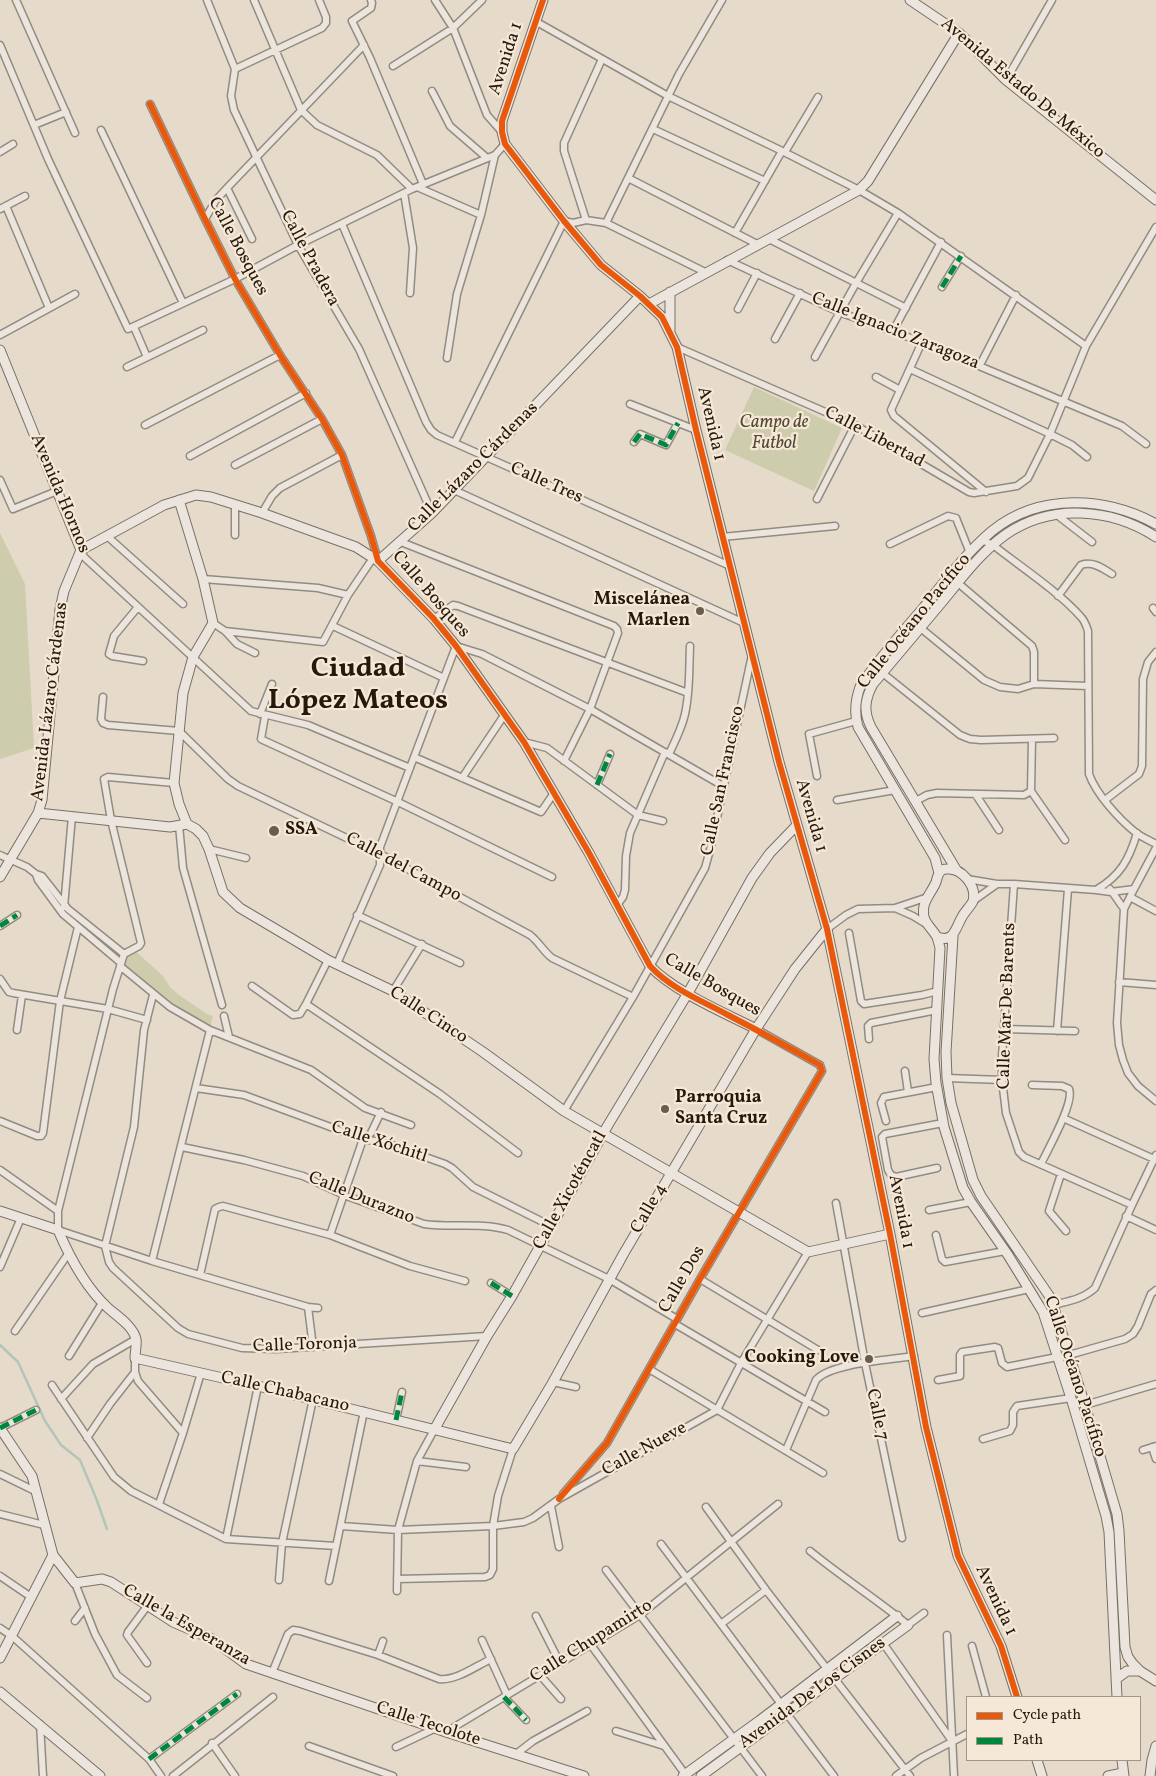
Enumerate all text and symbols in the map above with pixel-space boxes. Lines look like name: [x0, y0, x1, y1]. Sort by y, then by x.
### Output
street label: Avenida Estado De México: [935, 14, 1109, 164]
street label: Avenida 1: [485, 20, 529, 98]
street label: Calle Bosques: [202, 194, 272, 300]
street label: Calle Pradera: [275, 207, 343, 311]
street label: Calle Ignacio Zaragoza: [808, 288, 982, 376]
street label: Avenida 1: [691, 385, 729, 463]
street label: Calle Lázaro Cárdenas: [404, 398, 544, 538]
street label: Calle Libertad: [820, 403, 928, 473]
park label: Campo de Futbol: [740, 413, 808, 456]
street label: Avenida Hornos: [24, 431, 94, 557]
street label: Calle Tres: [506, 458, 586, 510]
street label: Calle Bosques: [386, 547, 474, 643]
street label: Calle Océano Pacífico: [854, 550, 976, 694]
place label: Miscelánea Marlen: [594, 590, 690, 632]
street label: Avenida Lázaro Cárdenas: [28, 601, 74, 803]
marker: Miscelánea Marlen: [694, 605, 706, 617]
district label: Ciudad López Mateos: [268, 654, 448, 720]
street label: Calle San Francisco: [698, 704, 750, 858]
street label: Avenida 1: [789, 777, 831, 855]
place label: SSA: [285, 820, 318, 842]
marker: SSA: [267, 824, 281, 838]
street label: Calle del Campo: [342, 828, 464, 908]
street label: Calle Mar De Barents: [994, 922, 1022, 1090]
street label: Calle Bosques: [660, 950, 764, 1022]
street label: Calle Cinco: [385, 983, 471, 1049]
place label: Parroquia Santa Cruz: [675, 1088, 767, 1130]
marker: Parroquia Santa Cruz: [659, 1103, 671, 1115]
street label: Calle Xóchitl: [328, 1117, 430, 1169]
street label: Calle Xicoténcatl: [529, 1128, 613, 1254]
street label: Calle Durazno: [305, 1168, 417, 1230]
street label: Avenida 1: [882, 1173, 918, 1251]
street label: Calle 4: [627, 1180, 673, 1238]
street label: Calle Dos: [655, 1243, 711, 1317]
street label: Calle Océano Pacífico: [1038, 1294, 1110, 1460]
street label: Calle Toronja: [252, 1333, 358, 1359]
place label: Cooking Love: [745, 1348, 859, 1370]
marker: Cooking Love: [863, 1353, 875, 1365]
street label: Calle Chabacano: [219, 1368, 351, 1418]
street label: Calle 7: [860, 1387, 892, 1443]
street label: Calle Nueve: [599, 1418, 691, 1482]
street label: Avenida 1: [969, 1562, 1021, 1640]
street label: Calle la Esperanza: [118, 1581, 254, 1671]
street label: Calle Chupamirto: [527, 1596, 657, 1688]
street label: Avenida De Los Cisnes: [735, 1633, 891, 1755]
legend: [966, 1696, 1141, 1761]
street label: Calle Tecolote: [373, 1698, 483, 1752]
text: Cycle path: [1013, 1705, 1081, 1726]
text: Path: [1013, 1730, 1043, 1751]

